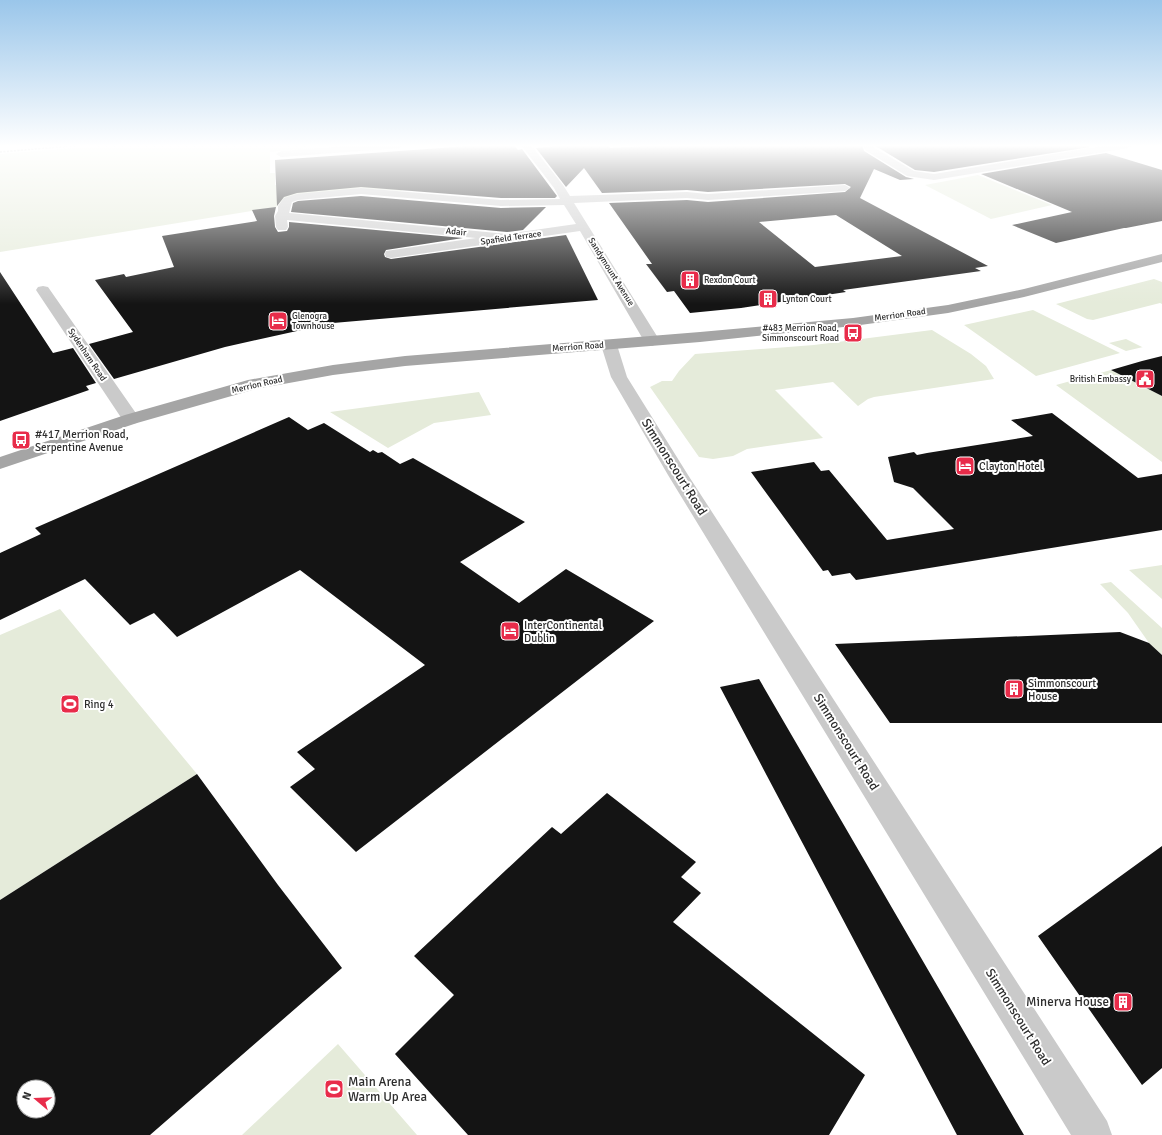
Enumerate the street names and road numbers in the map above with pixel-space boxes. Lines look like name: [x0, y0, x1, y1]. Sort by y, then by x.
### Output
street label: Adair: [445, 225, 467, 239]
street label: Spafield Terrace: [480, 228, 543, 248]
street label: Sandymount Avenue: [586, 236, 637, 309]
street label: Merrion Road: [874, 306, 927, 324]
street label: Sydenham Road: [65, 327, 109, 384]
street label: Merrion Road: [552, 340, 604, 354]
street label: Merrion Road: [231, 374, 284, 396]
street label: Simmonscourt Road: [638, 416, 710, 518]
street label: Simmonscourt Road: [810, 691, 882, 793]
street label: Simmonscourt Road: [982, 966, 1054, 1068]

